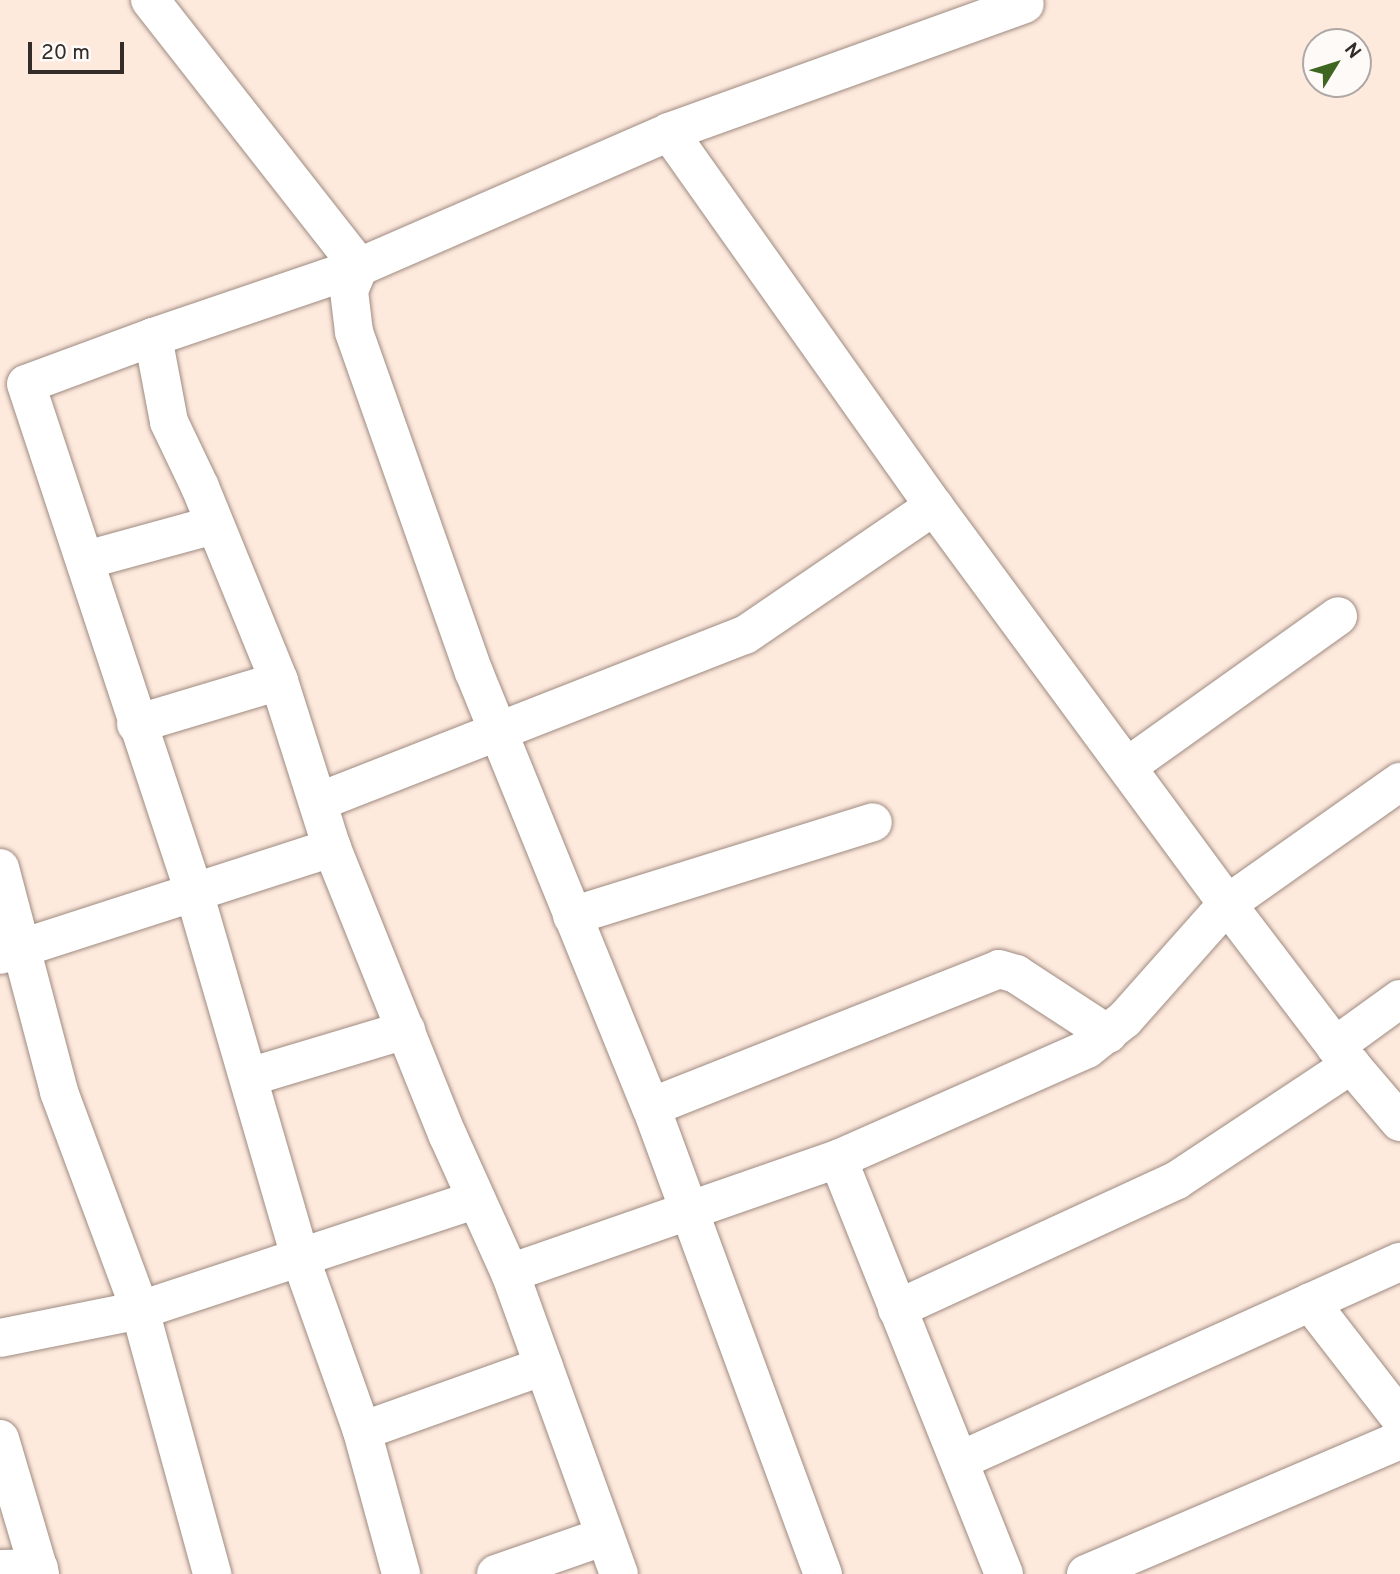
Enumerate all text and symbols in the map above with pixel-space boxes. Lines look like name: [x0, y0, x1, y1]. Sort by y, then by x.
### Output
scale bar: [32, 28, 128, 72]
north arrow: [1302, 28, 1372, 98]
text: N: [1338, 39, 1366, 64]
text: 20 m: [41, 40, 90, 67]

